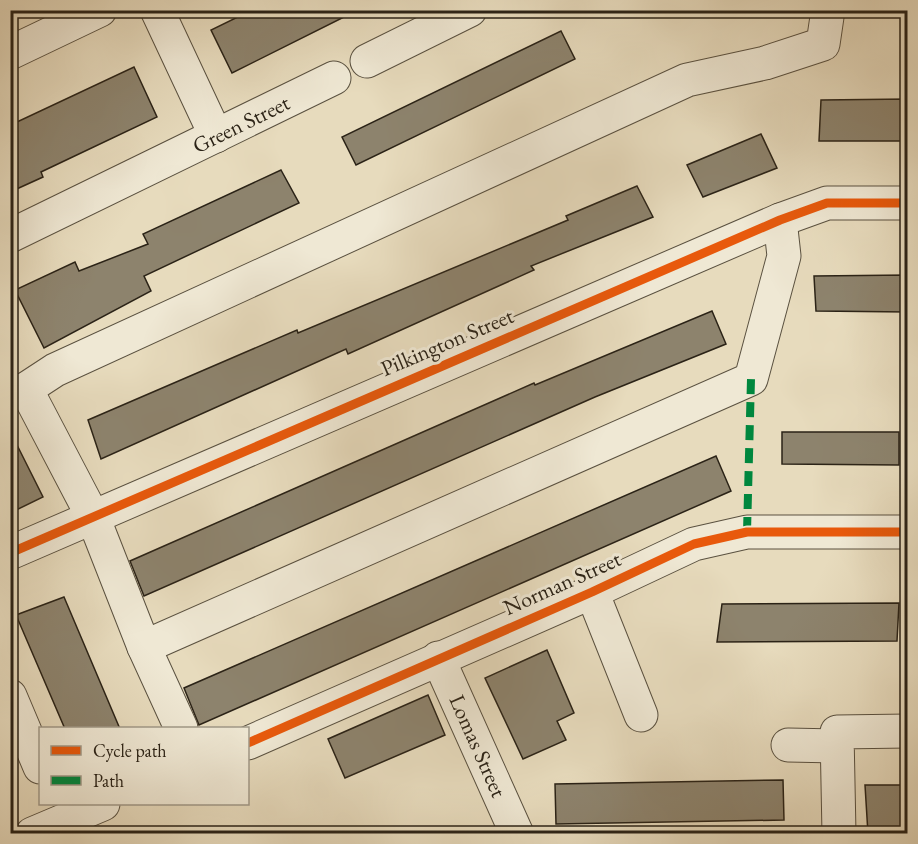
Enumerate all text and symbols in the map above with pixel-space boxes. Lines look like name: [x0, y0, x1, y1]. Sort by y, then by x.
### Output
street label: Green Street: [188, 88, 294, 160]
street label: Pilkington Street: [376, 301, 518, 383]
street label: Norman Street: [499, 544, 625, 622]
street label: Lomas Street: [442, 690, 514, 802]
legend: [39, 727, 249, 805]
text: Cycle path: [93, 739, 167, 762]
text: Path: [93, 769, 124, 792]

